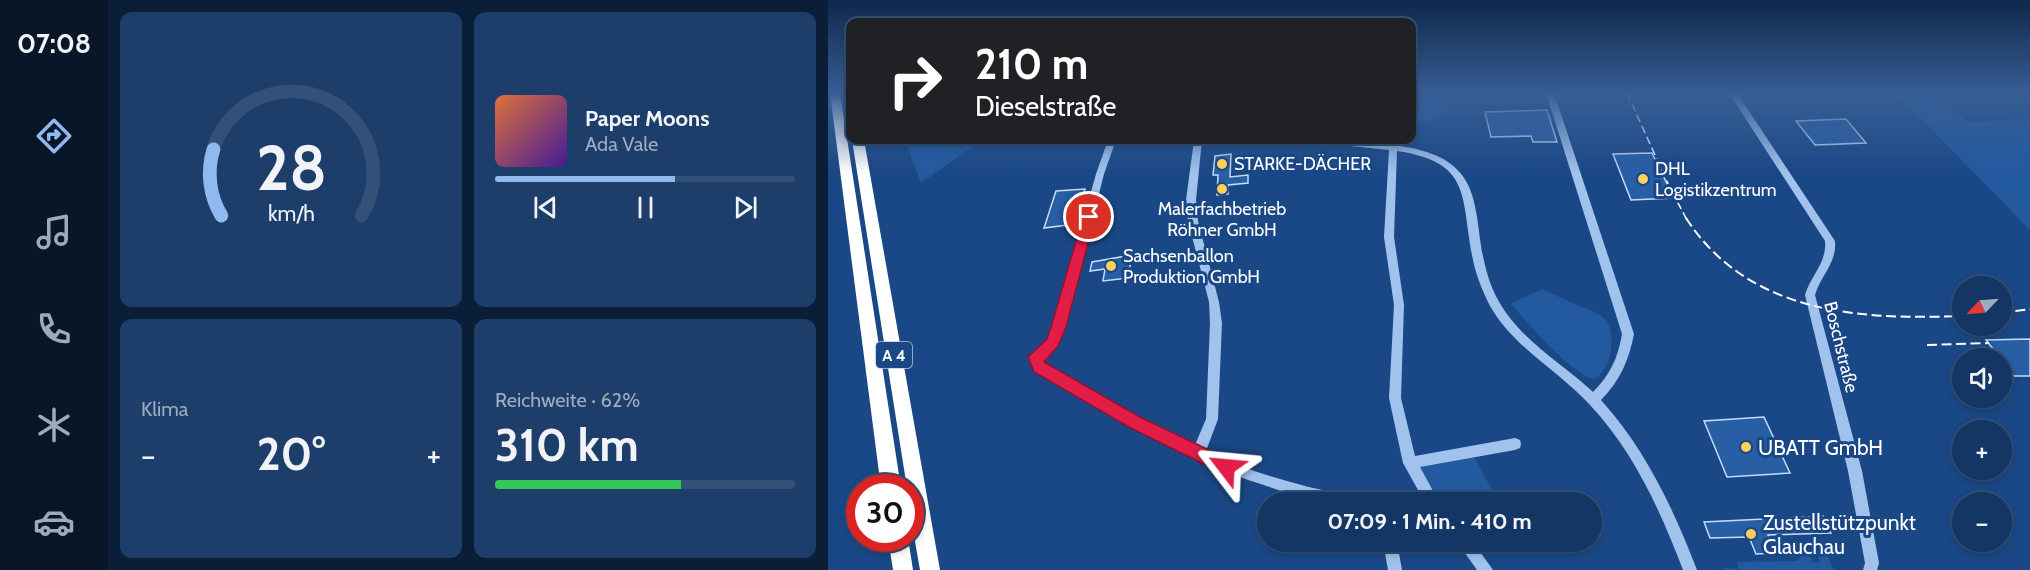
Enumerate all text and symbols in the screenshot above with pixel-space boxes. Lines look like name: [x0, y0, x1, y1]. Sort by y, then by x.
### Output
text: 07:08: [17, 27, 91, 60]
text: 210 m: [975, 38, 1088, 90]
icon: right: [876, 42, 954, 120]
text: Dieselstraße: [975, 90, 1116, 123]
text: Paper Moons: [585, 105, 709, 132]
icon: directions: [33, 115, 75, 157]
text: 28: [256, 131, 326, 207]
text: Ada Vale: [585, 132, 658, 156]
place label: STARKE-DÄCHER: [1234, 153, 1371, 175]
marker: STARKE-DÄCHER: [1215, 157, 1229, 171]
place label: DHL Logistikzentrum: [1655, 158, 1777, 201]
marker: DHL Logistikzentrum: [1636, 172, 1650, 186]
marker: Malerfachbetrieb Röhner GmbH: [1215, 182, 1229, 196]
icon: previous: [529, 191, 562, 224]
icon: pause: [629, 191, 662, 224]
icon: next: [729, 191, 762, 224]
pin: [1063, 191, 1114, 242]
place label: Malerfachbetrieb Röhner GmbH: [1158, 198, 1286, 241]
icon: arrive: [1072, 200, 1105, 233]
text: km/h: [268, 201, 314, 227]
icon: music: [33, 211, 75, 253]
place label: Sachsenballon Produktion GmbH: [1123, 245, 1260, 288]
marker: Sachsenballon Produktion GmbH: [1104, 259, 1118, 273]
north arrow: [1952, 276, 2012, 336]
map controls: [1952, 276, 2012, 552]
street label: Boschstraße: [1819, 299, 1863, 395]
icon: phone: [33, 308, 75, 350]
road number: A 4: [876, 342, 912, 368]
button: sound: [1952, 348, 2012, 408]
text: Reichweite · 62%: [495, 388, 640, 412]
text: Klima: [141, 397, 188, 421]
icon: climate: [33, 404, 75, 446]
text: 310 km: [495, 418, 639, 472]
button: +: [1952, 420, 2012, 480]
text: 20°: [257, 427, 325, 481]
text: −: [141, 435, 156, 475]
text: +: [426, 435, 441, 475]
position arrow: [1194, 435, 1258, 499]
place label: UBATT GmbH: [1758, 435, 1883, 460]
marker: UBATT GmbH: [1739, 440, 1753, 454]
speed limit sign: 30: [846, 474, 924, 552]
button: −: [1952, 492, 2012, 552]
icon: car: [33, 501, 75, 543]
text: 07:09 · 1 Min. · 410 m: [1327, 508, 1532, 535]
place label: Zustellstützpunkt Glauchau: [1763, 510, 1916, 559]
marker: Zustellstützpunkt Glauchau: [1744, 527, 1758, 541]

